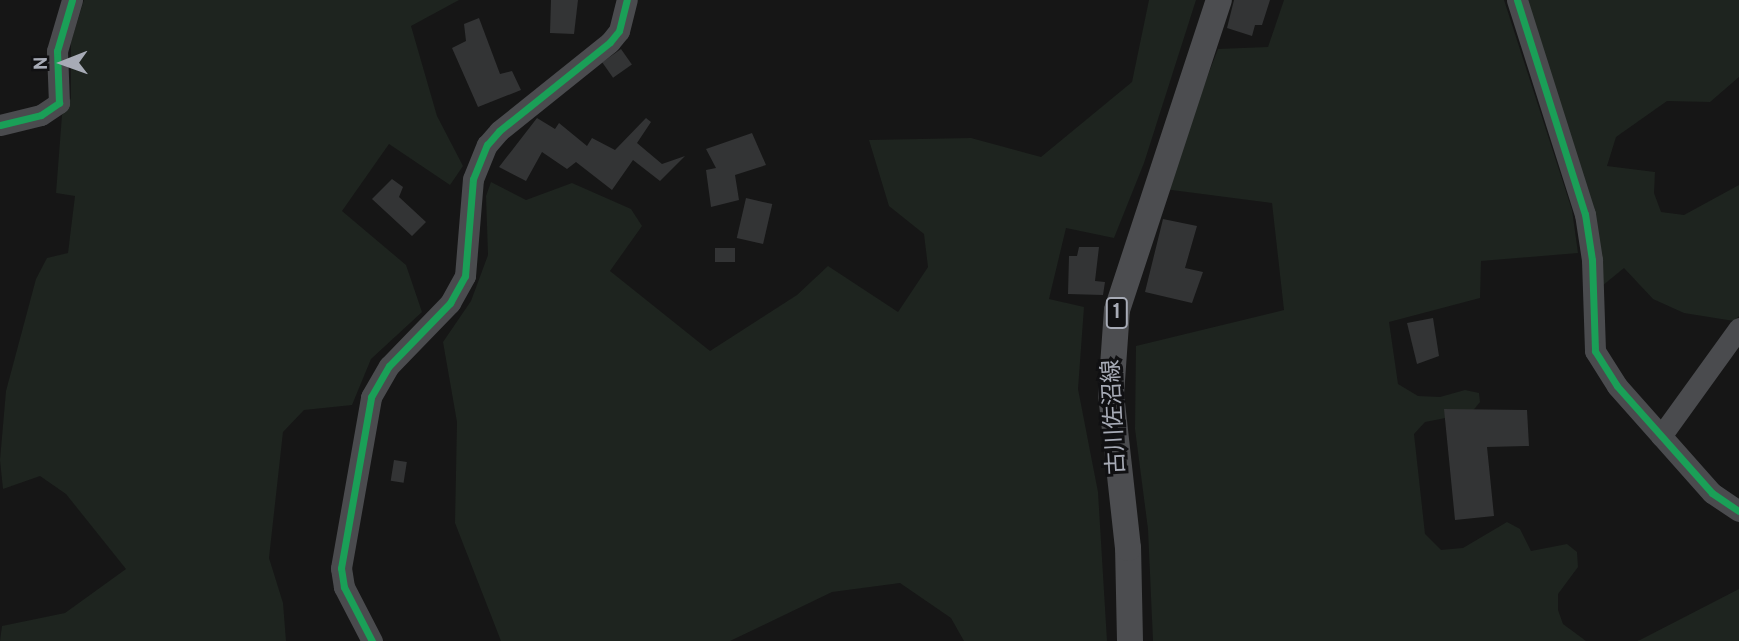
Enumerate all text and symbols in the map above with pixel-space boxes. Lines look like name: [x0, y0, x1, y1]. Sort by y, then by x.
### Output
north arrow: [28, 28, 98, 98]
text: N: [30, 56, 54, 70]
road number: 1: [1105, 296, 1129, 330]
street label: 古川佐沼線: [1099, 359, 1133, 475]

